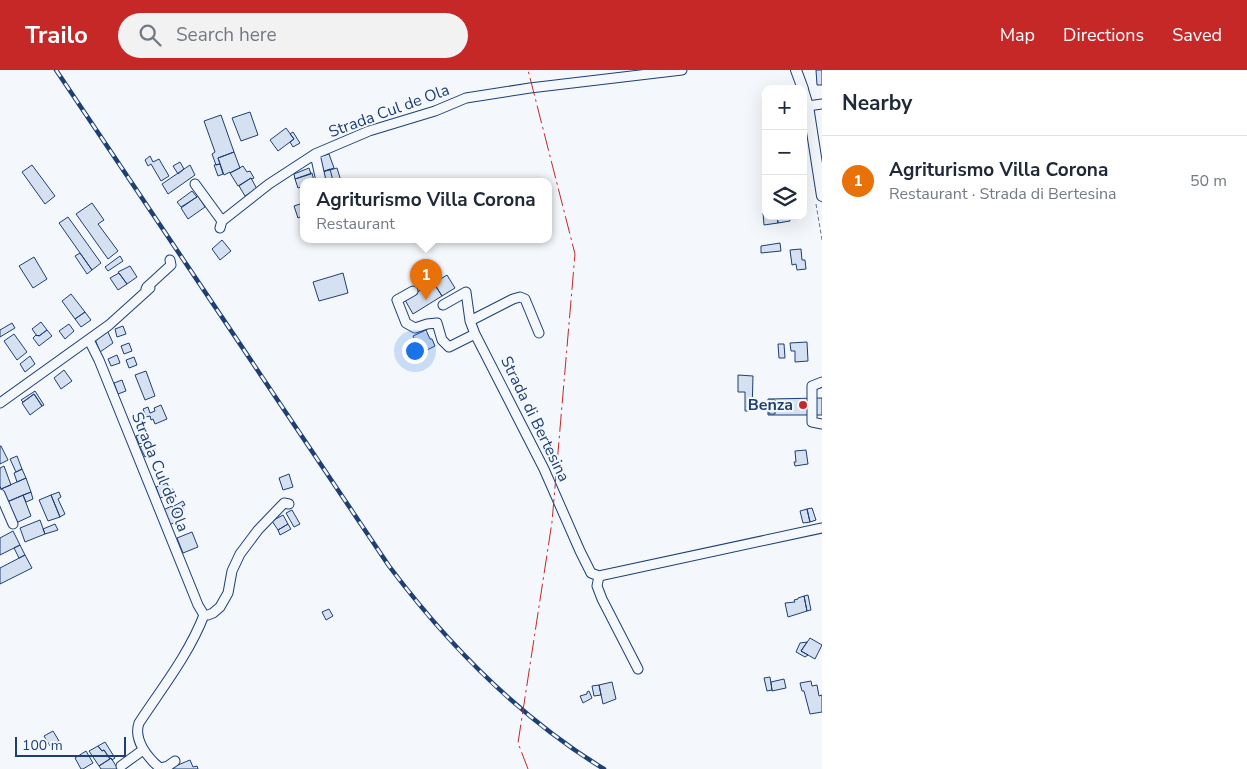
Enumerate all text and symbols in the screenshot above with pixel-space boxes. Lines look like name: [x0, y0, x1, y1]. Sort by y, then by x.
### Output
search box: [118, 13, 468, 58]
text: Trailo: [25, 19, 88, 51]
icon: search: [136, 21, 164, 49]
text: Search here: [176, 22, 277, 48]
text: Map: [1000, 23, 1035, 47]
text: Directions: [1063, 23, 1144, 47]
text: Saved: [1172, 23, 1222, 47]
street label: Strada Cul de Ola: [325, 79, 453, 143]
map controls: [762, 85, 807, 220]
button: +: [762, 85, 807, 130]
text: Nearby: [842, 89, 912, 117]
button: −: [762, 130, 807, 175]
text: Agriturismo Villa Corona: [889, 157, 1108, 183]
text: 1: [853, 170, 863, 192]
text: 50 m: [1190, 170, 1227, 192]
button: layers: [762, 175, 807, 220]
popup: [300, 178, 552, 243]
text: Restaurant · Strada di Bertesina: [889, 183, 1117, 205]
text: Agriturismo Villa Corona: [316, 187, 536, 213]
text: Restaurant: [316, 213, 395, 235]
pin: 1: [410, 259, 442, 300]
your location: [402, 338, 428, 364]
street label: Strada di Bertesina: [495, 353, 575, 485]
place label: Benza: [748, 394, 793, 416]
marker: Benza: [797, 399, 809, 411]
street label: Strada Cul de Ola: [126, 409, 194, 535]
scale bar: [15, 734, 126, 757]
text: 100 m: [22, 736, 63, 755]

